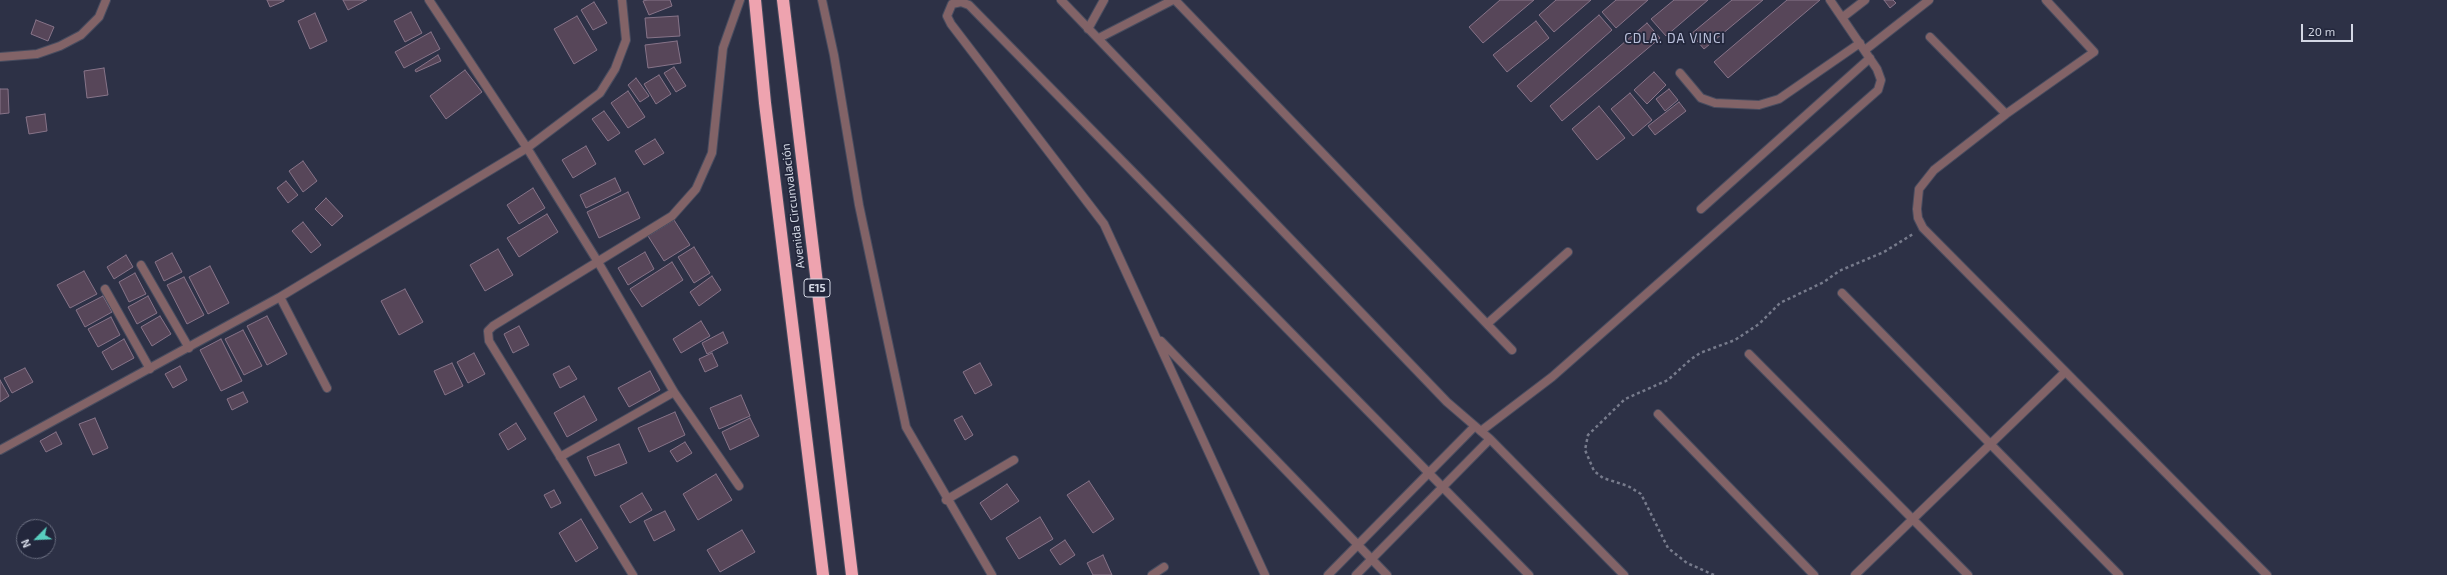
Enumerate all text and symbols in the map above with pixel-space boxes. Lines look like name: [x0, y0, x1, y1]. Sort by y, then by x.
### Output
scale bar: [2303, 16, 2355, 42]
text: 20 m: [2308, 24, 2335, 38]
district label: CDLA. DA VINCI: [1624, 31, 1726, 47]
street label: Avenida Circunvalación: [778, 143, 808, 269]
road number: E15: [804, 279, 830, 297]
north arrow: [16, 519, 56, 559]
text: N: [18, 537, 33, 550]

